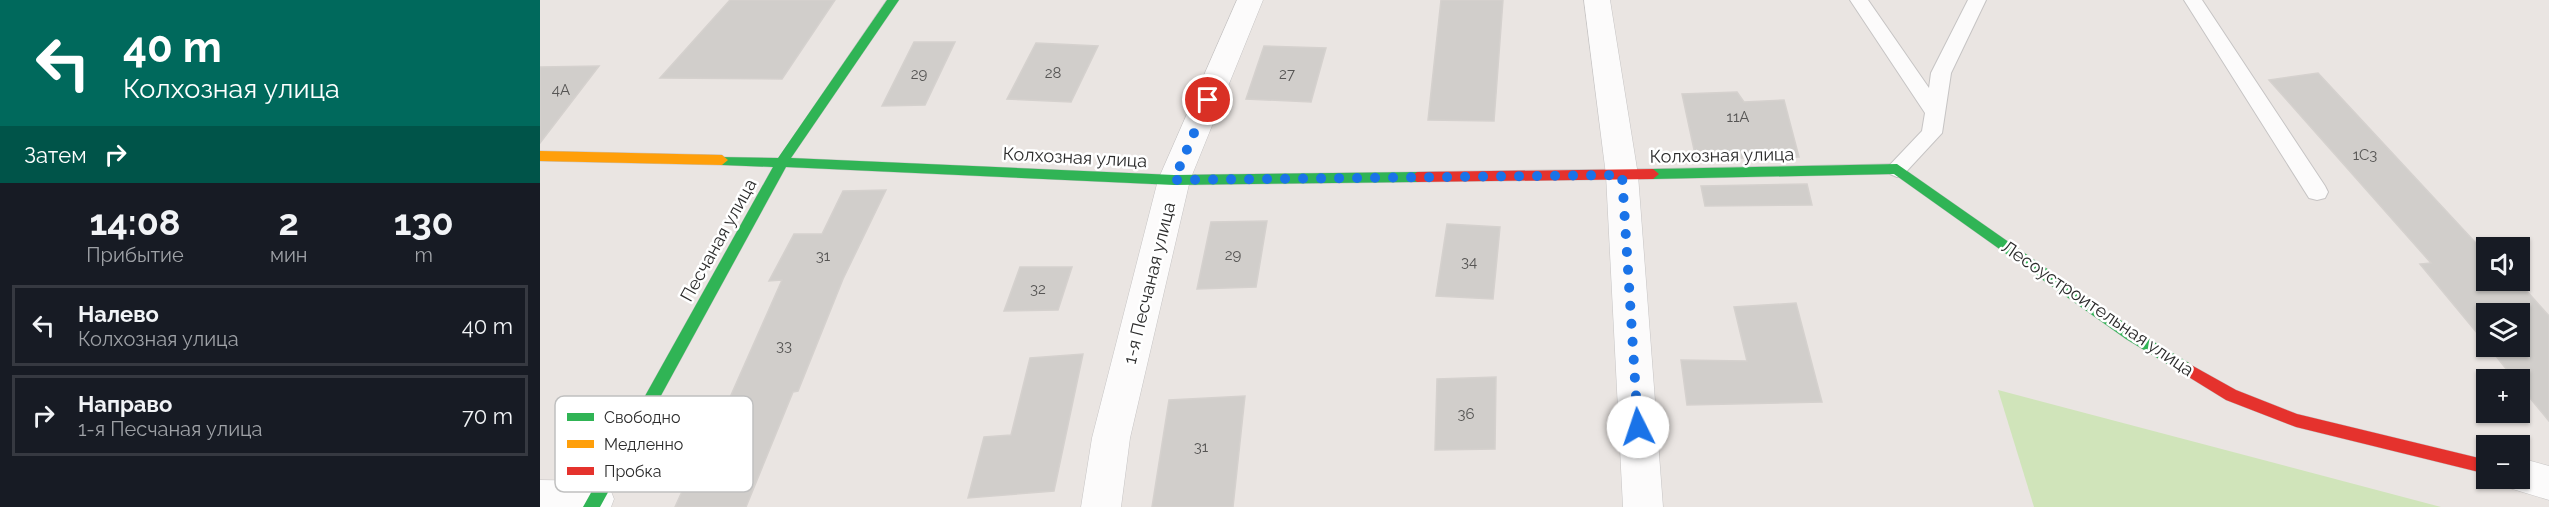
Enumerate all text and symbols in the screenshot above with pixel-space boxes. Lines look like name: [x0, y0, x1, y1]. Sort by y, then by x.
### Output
text: 40 m: [123, 23, 222, 72]
icon: left: [24, 24, 102, 102]
house number: 28: [1045, 64, 1061, 82]
house number: 29: [911, 65, 928, 83]
house number: 27: [1279, 65, 1295, 83]
text: Колхозная улица: [123, 73, 340, 104]
pin: [1182, 74, 1233, 125]
house number: 4А: [552, 81, 570, 99]
icon: arrive: [1191, 83, 1224, 116]
house number: 11А: [1727, 108, 1749, 126]
icon: right: [99, 138, 132, 171]
text: Затем: [24, 142, 87, 168]
street label: Колхозная улица: [1002, 143, 1148, 171]
street label: Колхозная улица: [1650, 143, 1794, 167]
house number: 1С3: [2353, 146, 2377, 164]
street label: Песчаная улица: [676, 175, 760, 305]
street label: 1-я Песчаная улица: [1119, 200, 1179, 366]
text: 14:08: [89, 201, 181, 243]
text: 2: [279, 201, 299, 243]
text: 130: [394, 201, 454, 243]
street label: Лесоустроительная улица: [1998, 236, 2198, 380]
map controls: [2476, 237, 2530, 489]
button: sound: [2476, 237, 2530, 291]
text: Прибытие: [86, 243, 184, 267]
text: мин: [270, 243, 307, 267]
text: m: [415, 243, 433, 267]
house number: 29: [1225, 246, 1242, 264]
house number: 31: [816, 247, 831, 265]
house number: 34: [1461, 253, 1477, 271]
house number: 32: [1030, 280, 1046, 298]
text: Налево: [78, 301, 159, 327]
button: layers: [2476, 303, 2530, 357]
icon: left: [27, 309, 60, 342]
text: 40 m: [462, 313, 513, 339]
text: Колхозная улица: [78, 327, 239, 351]
house number: 33: [776, 337, 792, 355]
button: +: [2476, 369, 2530, 423]
text: Направо: [78, 391, 172, 417]
position arrow: [1606, 395, 1670, 459]
legend: [555, 396, 753, 492]
icon: right: [27, 399, 60, 432]
text: 70 m: [462, 403, 513, 429]
house number: 36: [1457, 405, 1475, 423]
text: Свободно: [604, 408, 680, 427]
text: 1-я Песчаная улица: [78, 417, 263, 441]
text: Медленно: [604, 435, 683, 454]
button: −: [2476, 435, 2530, 489]
house number: 31: [1194, 438, 1209, 456]
text: Пробка: [604, 462, 662, 481]

